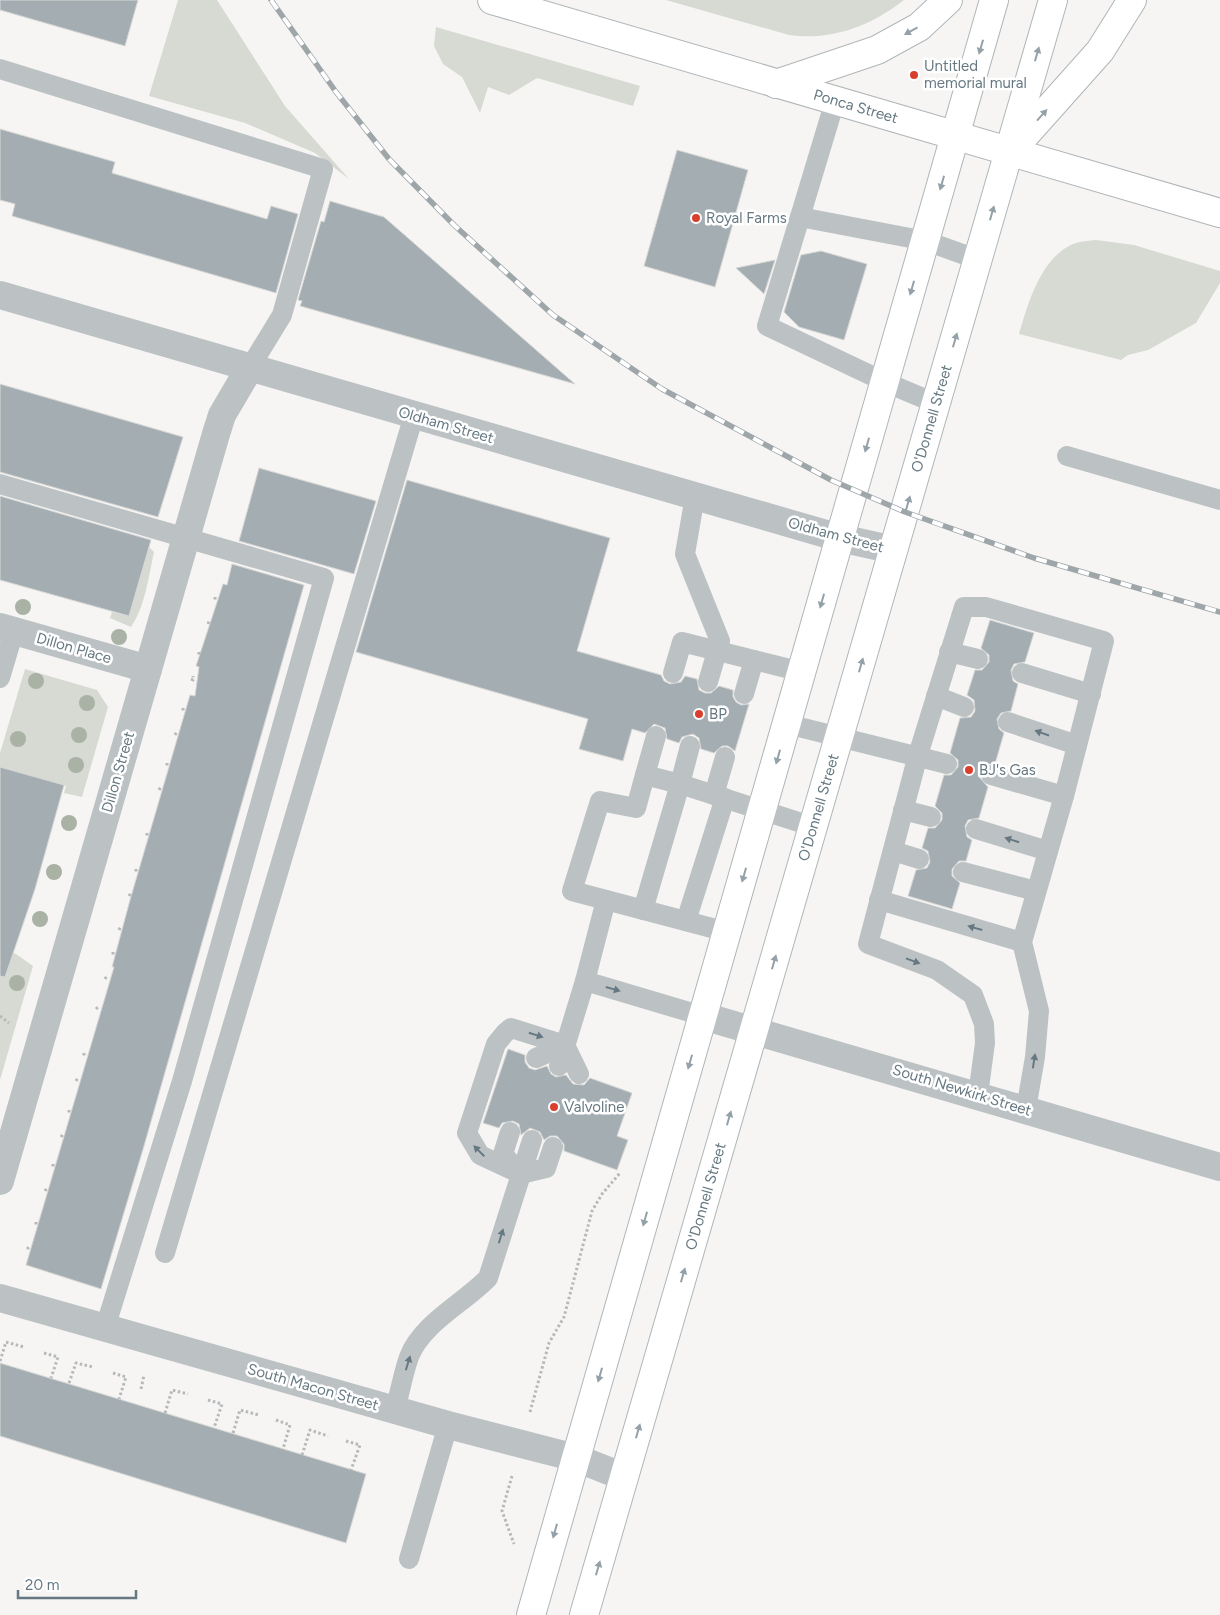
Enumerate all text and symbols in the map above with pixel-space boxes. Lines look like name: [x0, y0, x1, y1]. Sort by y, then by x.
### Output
one-way arrow: [904, 27, 917, 36]
one-way arrow: [976, 40, 984, 55]
one-way arrow: [1034, 47, 1042, 62]
place label: Untitled memorial mural: [924, 57, 1027, 92]
marker: Untitled memorial mural: [908, 69, 920, 81]
street label: Ponca Street: [811, 86, 900, 127]
one-way arrow: [1036, 110, 1048, 122]
one-way arrow: [938, 176, 946, 191]
one-way arrow: [989, 205, 997, 220]
place label: Royal Farms: [706, 209, 787, 227]
marker: Royal Farms: [690, 212, 702, 224]
one-way arrow: [908, 281, 916, 296]
one-way arrow: [952, 333, 960, 348]
street label: O'Donnell Street: [907, 362, 956, 474]
street label: Oldham Street: [396, 403, 496, 447]
one-way arrow: [863, 437, 871, 452]
one-way arrow: [904, 496, 912, 511]
street label: Oldham Street: [786, 514, 886, 556]
one-way arrow: [818, 593, 826, 608]
street label: Dillon Place: [34, 629, 114, 667]
one-way arrow: [857, 658, 865, 673]
place label: BP: [709, 705, 727, 723]
marker: BP: [693, 708, 705, 720]
street label: Dillon Street: [98, 729, 138, 814]
one-way arrow: [1035, 729, 1050, 737]
one-way arrow: [773, 749, 781, 764]
street label: O'Donnell Street: [794, 751, 843, 863]
place label: BJ's Gas: [979, 761, 1036, 779]
marker: BJ's Gas: [963, 764, 975, 776]
one-way arrow: [1004, 835, 1019, 843]
one-way arrow: [739, 867, 747, 882]
one-way arrow: [967, 924, 982, 932]
one-way arrow: [771, 955, 779, 970]
one-way arrow: [906, 957, 921, 965]
one-way arrow: [605, 985, 620, 993]
one-way arrow: [528, 1032, 543, 1040]
one-way arrow: [1031, 1053, 1039, 1069]
one-way arrow: [685, 1055, 693, 1070]
street label: South Newkirk Street: [890, 1060, 1034, 1120]
place label: Valvoline: [564, 1098, 624, 1116]
marker: Valvoline: [548, 1101, 560, 1113]
one-way arrow: [725, 1111, 733, 1126]
street label: O'Donnell Street: [681, 1140, 730, 1252]
one-way arrow: [473, 1145, 485, 1157]
one-way arrow: [640, 1211, 648, 1226]
one-way arrow: [498, 1228, 506, 1243]
one-way arrow: [680, 1267, 688, 1282]
one-way arrow: [405, 1355, 413, 1370]
street label: South Macon Street: [246, 1360, 381, 1414]
one-way arrow: [595, 1367, 603, 1382]
one-way arrow: [634, 1423, 642, 1438]
one-way arrow: [550, 1523, 558, 1538]
one-way arrow: [594, 1561, 602, 1576]
scale bar: [18, 1568, 135, 1600]
text: 20 m: [25, 1576, 59, 1594]

